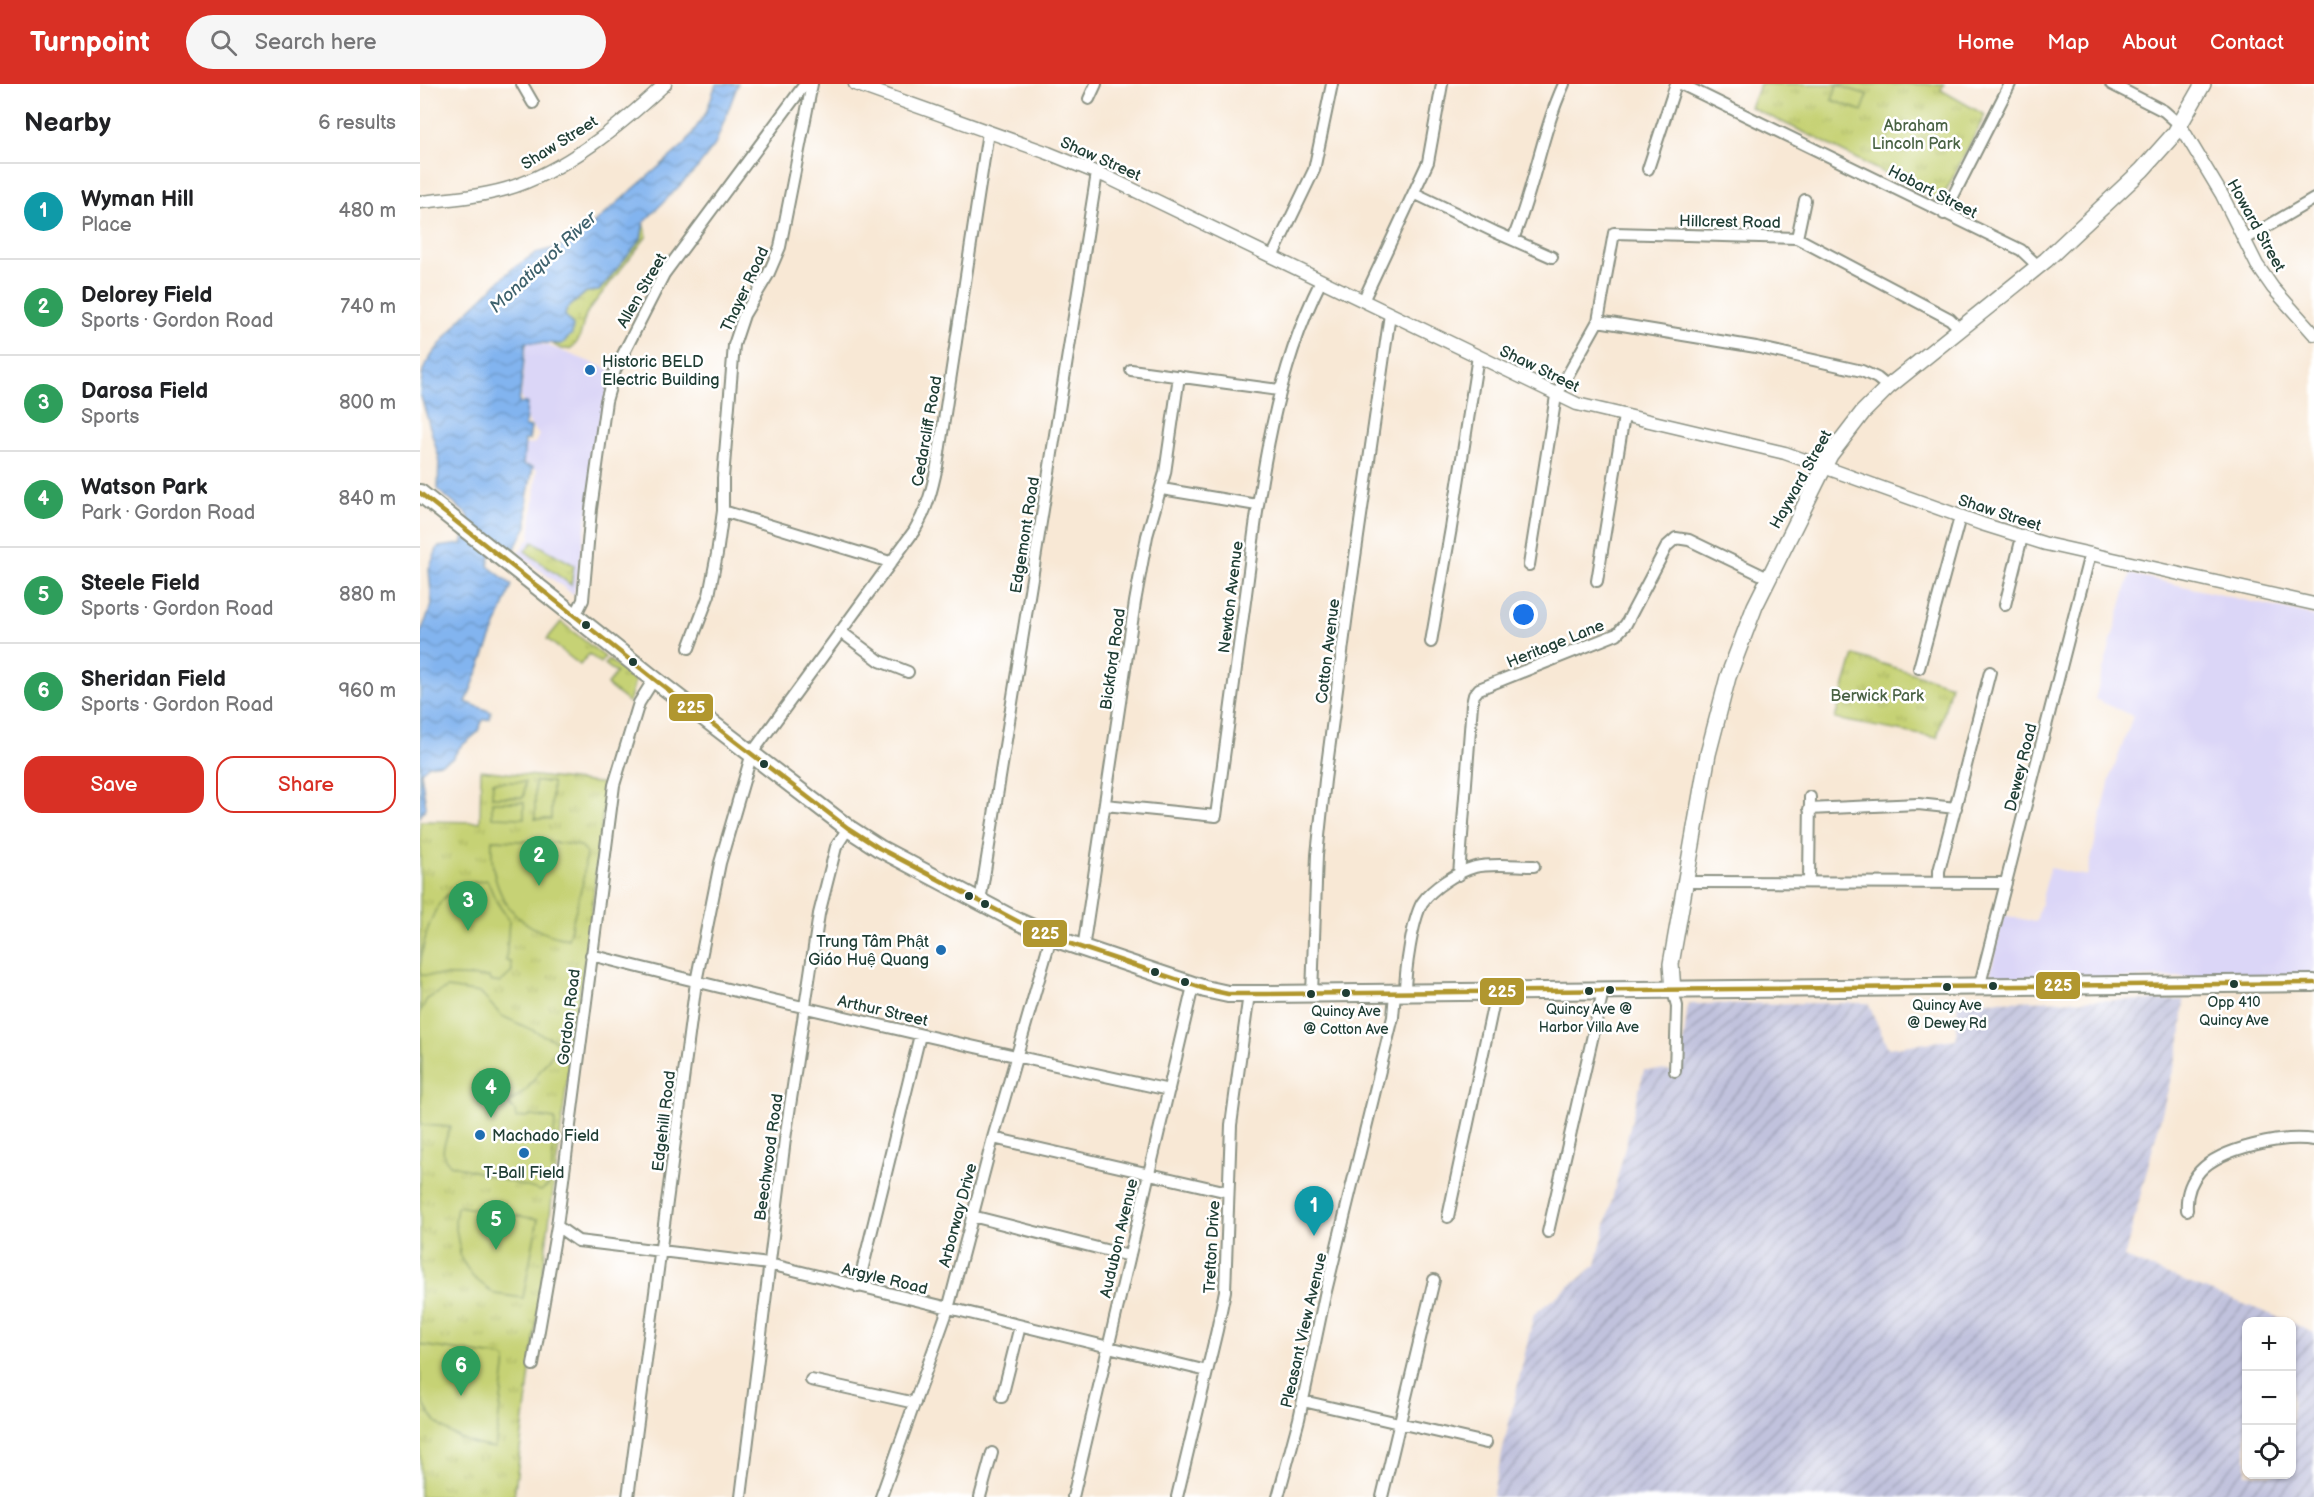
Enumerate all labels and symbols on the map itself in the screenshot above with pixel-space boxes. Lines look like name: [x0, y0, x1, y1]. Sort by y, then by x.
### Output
street label: Shaw Street: [518, 112, 601, 174]
park label: Abraham Lincoln Park: [1872, 117, 1960, 154]
street label: Shaw Street: [1057, 133, 1144, 186]
street label: Hobart Street: [1884, 162, 1980, 223]
street label: Howard Street: [2222, 176, 2289, 275]
water label: Monatiquot River: [485, 206, 602, 317]
street label: Hillcrest Road: [1679, 212, 1781, 233]
street label: Thayer Road: [717, 244, 773, 335]
street label: Allen Street: [613, 250, 671, 332]
street label: Shaw Street: [1496, 342, 1582, 397]
place label: Historic BELD Electric Building: [602, 353, 720, 390]
marker: Historic BELD Electric Building: [583, 363, 597, 377]
street label: Cedarcliff Road: [908, 374, 947, 488]
street label: Hayward Street: [1766, 427, 1836, 533]
street label: Edgemont Road: [1007, 476, 1044, 595]
street label: Shaw Street: [1956, 491, 2044, 536]
street label: Newton Avenue: [1215, 539, 1248, 654]
street label: Cotton Avenue: [1313, 597, 1344, 705]
your location: [1509, 600, 1538, 629]
street label: Bickford Road: [1097, 607, 1130, 711]
street label: Heritage Lane: [1504, 616, 1608, 673]
unlabelled marker: [580, 619, 592, 631]
unlabelled marker: [627, 656, 639, 668]
park label: Berwick Park: [1830, 687, 1924, 706]
line badge: 225: [668, 693, 714, 722]
text: 225: [677, 699, 705, 718]
street label: Dewey Road: [2001, 721, 2042, 813]
unlabelled marker: [758, 758, 770, 770]
pin: 2: [520, 836, 558, 886]
pin: 3: [448, 882, 488, 931]
unlabelled marker: [963, 890, 975, 902]
unlabelled marker: [979, 898, 991, 910]
line badge: 225: [1022, 919, 1068, 948]
text: 225: [1031, 925, 1059, 944]
place label: Trung Tâm Phật Giáo Huệ Quang: [808, 933, 929, 970]
marker: Trung Tâm Phật Giáo Huệ Quang: [934, 943, 948, 957]
unlabelled marker: [1149, 966, 1161, 978]
street label: Gordon Road: [554, 968, 585, 1066]
line badge: 225: [2035, 971, 2081, 1000]
unlabelled marker: [1179, 976, 1191, 988]
line badge: 225: [1479, 977, 1525, 1006]
text: 225: [2044, 977, 2072, 996]
marker: Opp 410 Quincy Ave: [2228, 978, 2240, 990]
unlabelled marker: [1987, 980, 1999, 992]
marker: Quincy Ave @ Dewey Rd: [1941, 981, 1953, 993]
text: 225: [1488, 983, 1516, 1002]
unlabelled marker: [1604, 984, 1616, 996]
marker: Quincy Ave @ Harbor Villa Ave: [1583, 985, 1595, 997]
marker: Quincy Ave @ Cotton Ave: [1340, 987, 1352, 999]
unlabelled marker: [1305, 988, 1317, 1000]
street label: Arthur Street: [836, 992, 930, 1031]
place label: Opp 410 Quincy Ave: [2199, 994, 2269, 1029]
place label: Quincy Ave @ Dewey Rd: [1907, 997, 1987, 1032]
place label: Quincy Ave @ Harbor Villa Ave: [1539, 1001, 1639, 1036]
place label: Quincy Ave @ Cotton Ave: [1303, 1003, 1389, 1038]
pin: 4: [472, 1068, 510, 1118]
street label: Edgehill Road: [649, 1070, 680, 1173]
street label: Beechwood Road: [751, 1092, 788, 1222]
place label: Machado Field: [492, 1127, 599, 1146]
marker: Machado Field: [473, 1128, 487, 1142]
marker: T-Ball Field: [517, 1146, 531, 1160]
street label: Arborway Drive: [935, 1161, 982, 1270]
place label: T-Ball Field: [483, 1164, 565, 1183]
street label: Audubon Avenue: [1097, 1176, 1143, 1300]
pin: 1: [1294, 1186, 1334, 1236]
pin: 5: [476, 1200, 516, 1250]
street label: Trefton Drive: [1201, 1200, 1224, 1294]
street label: Pleasant View Avenue: [1277, 1250, 1332, 1410]
street label: Argyle Road: [840, 1260, 929, 1299]
pin: 6: [442, 1346, 480, 1396]

